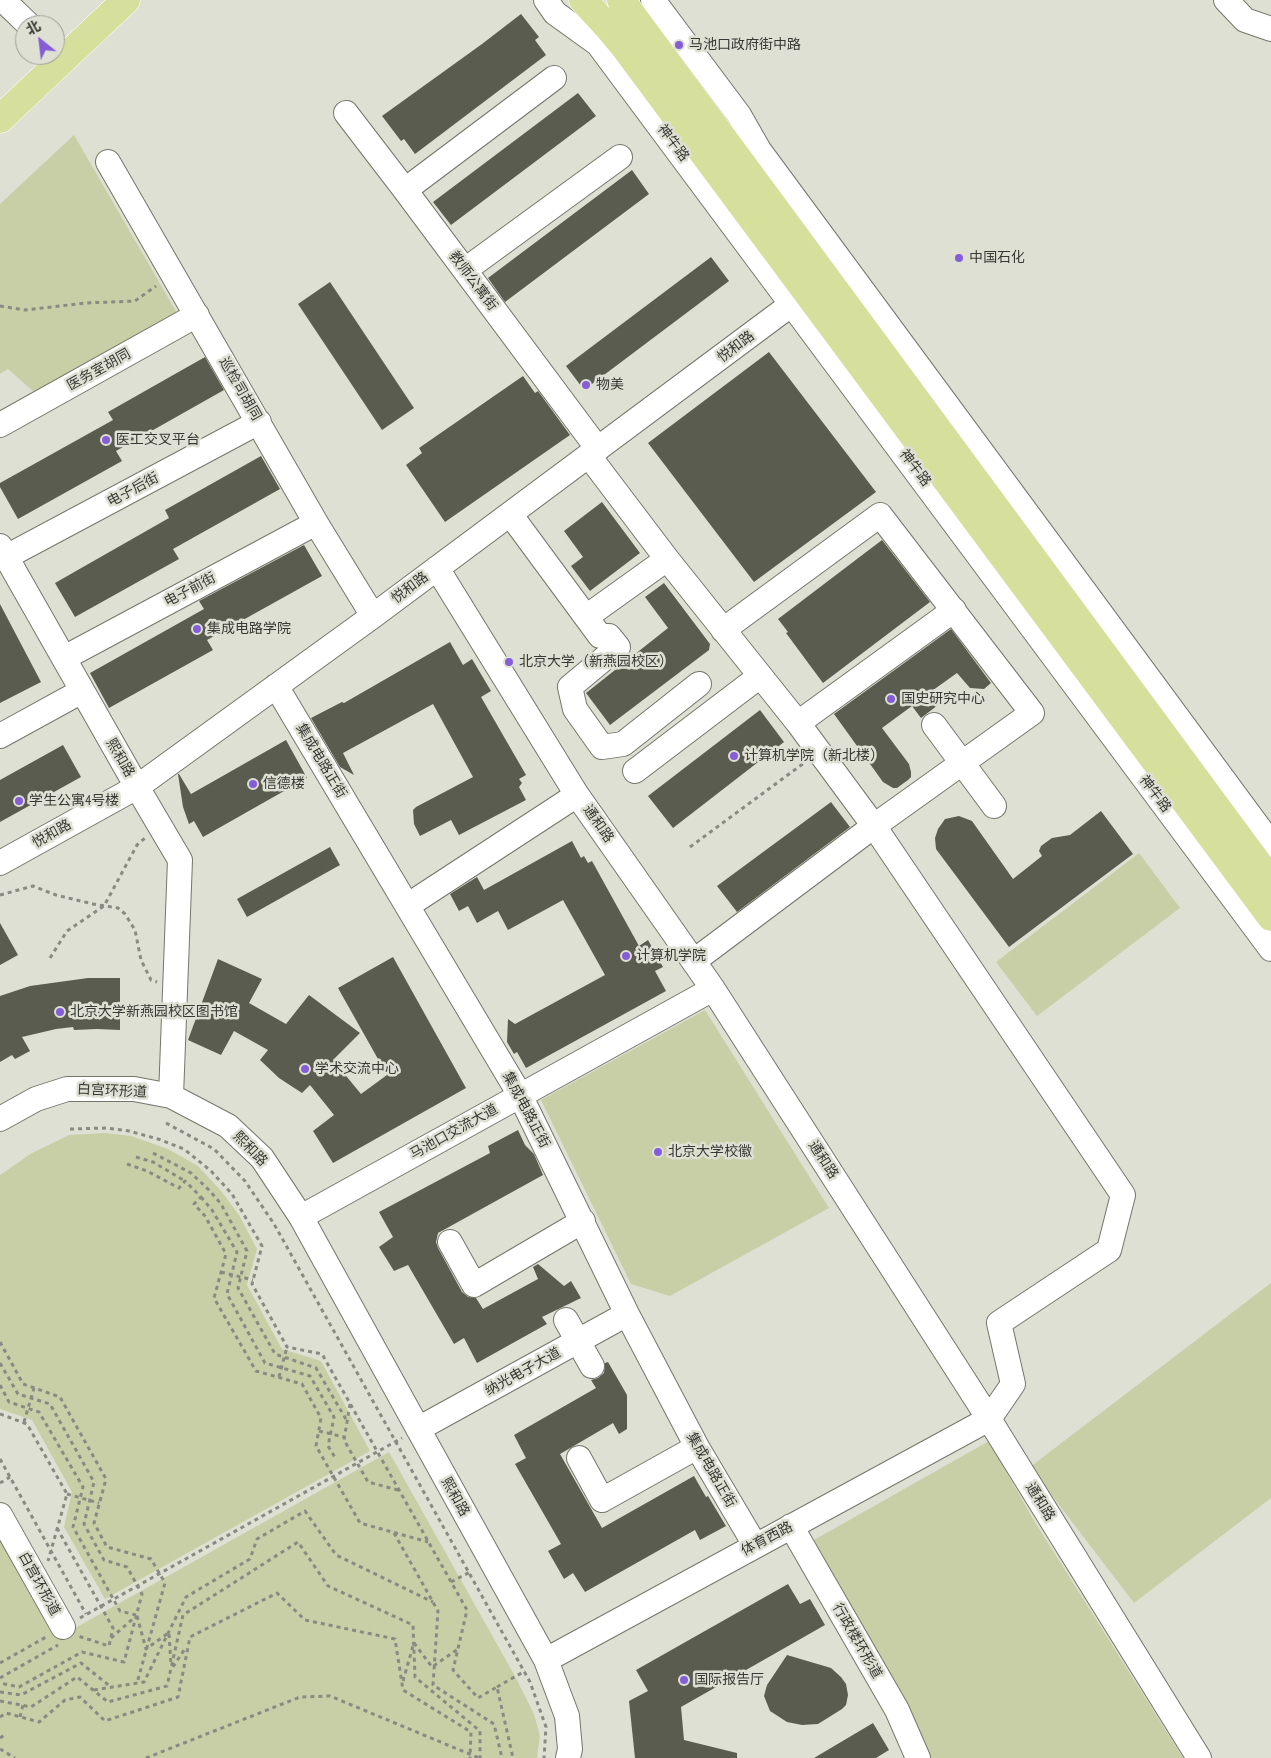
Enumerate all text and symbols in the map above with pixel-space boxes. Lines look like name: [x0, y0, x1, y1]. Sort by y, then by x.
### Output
north arrow: [15, 15, 65, 65]
text: 北: [23, 16, 44, 39]
place label: 马池口政府街中路: [689, 37, 801, 53]
marker: 马池口政府街中路: [673, 39, 685, 51]
street label: 神牛路: [654, 121, 692, 165]
street label: 教师公寓街: [445, 248, 501, 314]
place label: 中国石化: [969, 250, 1025, 266]
marker: 中国石化: [953, 252, 965, 264]
street label: 悦和路: [714, 328, 758, 366]
street label: 医务室胡同: [64, 346, 134, 394]
street label: 巡检司胡同: [215, 354, 265, 424]
place label: 物美: [596, 377, 624, 393]
marker: 物美: [580, 379, 592, 391]
place label: 医工交叉平台: [116, 432, 200, 448]
marker: 医工交叉平台: [100, 434, 112, 446]
street label: 神牛路: [896, 446, 934, 490]
street label: 电子后街: [104, 469, 162, 511]
street label: 电子前街: [161, 569, 219, 611]
street label: 悦和路: [388, 569, 432, 607]
place label: 集成电路学院: [207, 621, 291, 637]
marker: 集成电路学院: [191, 623, 203, 635]
place label: 北京大学（新燕园校区）: [519, 654, 673, 670]
marker: 北京大学（新燕园校区）: [503, 656, 515, 668]
place label: 国史研究中心: [901, 691, 985, 707]
marker: 国史研究中心: [885, 693, 897, 705]
street label: 集成电路正街: [292, 721, 350, 801]
street label: 熙和路: [102, 736, 138, 780]
place label: 计算机学院（新北楼）: [744, 748, 884, 764]
marker: 计算机学院（新北楼）: [728, 750, 740, 762]
street label: 神牛路: [1136, 772, 1174, 816]
place label: 信德楼: [263, 776, 305, 792]
marker: 信德楼: [247, 778, 259, 790]
place label: 学生公寓4号楼: [29, 793, 119, 809]
marker: 学生公寓4号楼: [13, 795, 25, 807]
street label: 通和路: [579, 802, 617, 846]
street label: 悦和路: [30, 816, 74, 852]
place label: 计算机学院: [636, 948, 706, 964]
marker: 计算机学院: [620, 950, 632, 962]
place label: 北京大学新燕园校区图书馆: [70, 1004, 238, 1020]
marker: 北京大学新燕园校区图书馆: [54, 1006, 66, 1018]
place label: 学术交流中心: [315, 1061, 399, 1077]
marker: 学术交流中心: [299, 1063, 311, 1075]
street label: 集成电路正街: [499, 1069, 553, 1151]
street label: 白宫环形道: [77, 1081, 147, 1101]
street label: 马池口交流大道: [407, 1101, 501, 1163]
street label: 熙和路: [229, 1128, 271, 1170]
street label: 通和路: [805, 1138, 841, 1182]
place label: 北京大学校徽: [668, 1144, 752, 1160]
marker: 北京大学校徽: [652, 1146, 664, 1158]
street label: 纳光电子大道: [482, 1344, 564, 1400]
street label: 集成电路正街: [683, 1429, 739, 1511]
street label: 熙和路: [437, 1475, 473, 1519]
street label: 通和路: [1022, 1480, 1058, 1524]
street label: 体育西路: [738, 1518, 796, 1560]
street label: 白宫环形道: [15, 1549, 63, 1619]
street label: 行政楼环形道: [829, 1600, 885, 1682]
place label: 国际报告厅: [694, 1672, 764, 1688]
marker: 国际报告厅: [678, 1674, 690, 1686]

